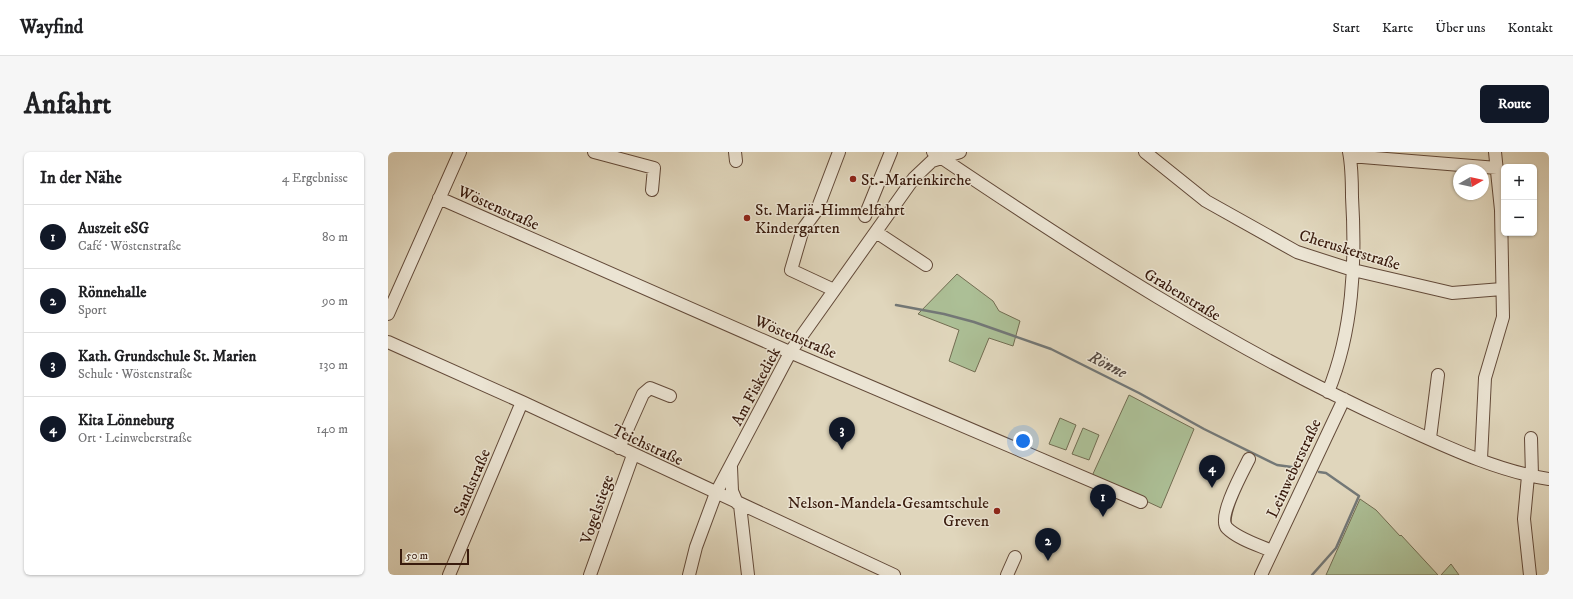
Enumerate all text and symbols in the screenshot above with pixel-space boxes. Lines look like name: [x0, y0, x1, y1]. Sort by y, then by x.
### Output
text: Wayfind: [20, 16, 83, 39]
text: Start: [1333, 19, 1360, 37]
text: Karte: [1382, 19, 1413, 37]
text: Über uns: [1435, 19, 1485, 37]
text: Kontakt: [1507, 19, 1553, 37]
button: Route: [1480, 85, 1549, 123]
text: Anfahrt: [24, 87, 111, 122]
north arrow: [1453, 164, 1489, 200]
map controls: [1501, 164, 1537, 236]
button: +: [1501, 164, 1537, 200]
text: In der Nähe: [40, 167, 122, 189]
text: 4 Ergebnisse: [282, 170, 348, 186]
place label: St.-Marienkirche: [861, 170, 971, 190]
marker: St.-Marienkirche: [848, 174, 858, 184]
street label: Wöstenstraße: [454, 181, 543, 235]
place label: St. Mariä-Himmelfahrt Kindergarten: [755, 200, 905, 238]
button: −: [1501, 200, 1537, 236]
marker: St. Mariä-Himmelfahrt Kindergarten: [742, 213, 752, 223]
text: Auszeit eSG: [78, 219, 149, 238]
street label: Cheruskerstraße: [1297, 225, 1403, 275]
text: 1: [51, 229, 55, 245]
text: 80 m: [322, 229, 348, 245]
text: Café · Wöstenstraße: [78, 238, 181, 254]
street label: Grabenstraße: [1141, 264, 1225, 326]
text: Rönnehalle: [78, 283, 146, 302]
text: 2: [50, 293, 56, 309]
text: 90 m: [322, 293, 348, 309]
text: Sport: [78, 302, 107, 318]
street label: Wöstenstraße: [751, 310, 840, 363]
street label: Am Fiskediek: [727, 344, 785, 429]
water label: Rönne: [1084, 346, 1131, 384]
text: Kath. Grundschule St. Marien: [78, 347, 256, 366]
text: 3: [51, 357, 55, 373]
text: 130 m: [319, 357, 348, 373]
text: Schule · Wöstenstraße: [78, 366, 192, 382]
text: Kita Lönneburg: [78, 411, 174, 430]
street label: Leinweberstraße: [1262, 415, 1326, 521]
pin: 3: [829, 417, 855, 450]
street label: Teichstraße: [609, 420, 687, 470]
text: 4: [49, 421, 57, 437]
text: 140 m: [316, 421, 348, 437]
text: Ort · Leinweberstraße: [78, 430, 192, 446]
your location: [1013, 431, 1033, 451]
street label: Sandstraße: [449, 445, 495, 519]
pin: 4: [1199, 455, 1225, 488]
street label: Vogelstiege: [575, 472, 618, 548]
pin: 1: [1090, 484, 1116, 517]
place label: Nelson-Mandela-Gesamtschule Greven: [788, 493, 990, 531]
marker: Nelson-Mandela-Gesamtschule Greven: [992, 506, 1002, 516]
pin: 2: [1035, 528, 1061, 561]
scale bar: [400, 547, 469, 566]
text: 50 m: [406, 549, 428, 563]

